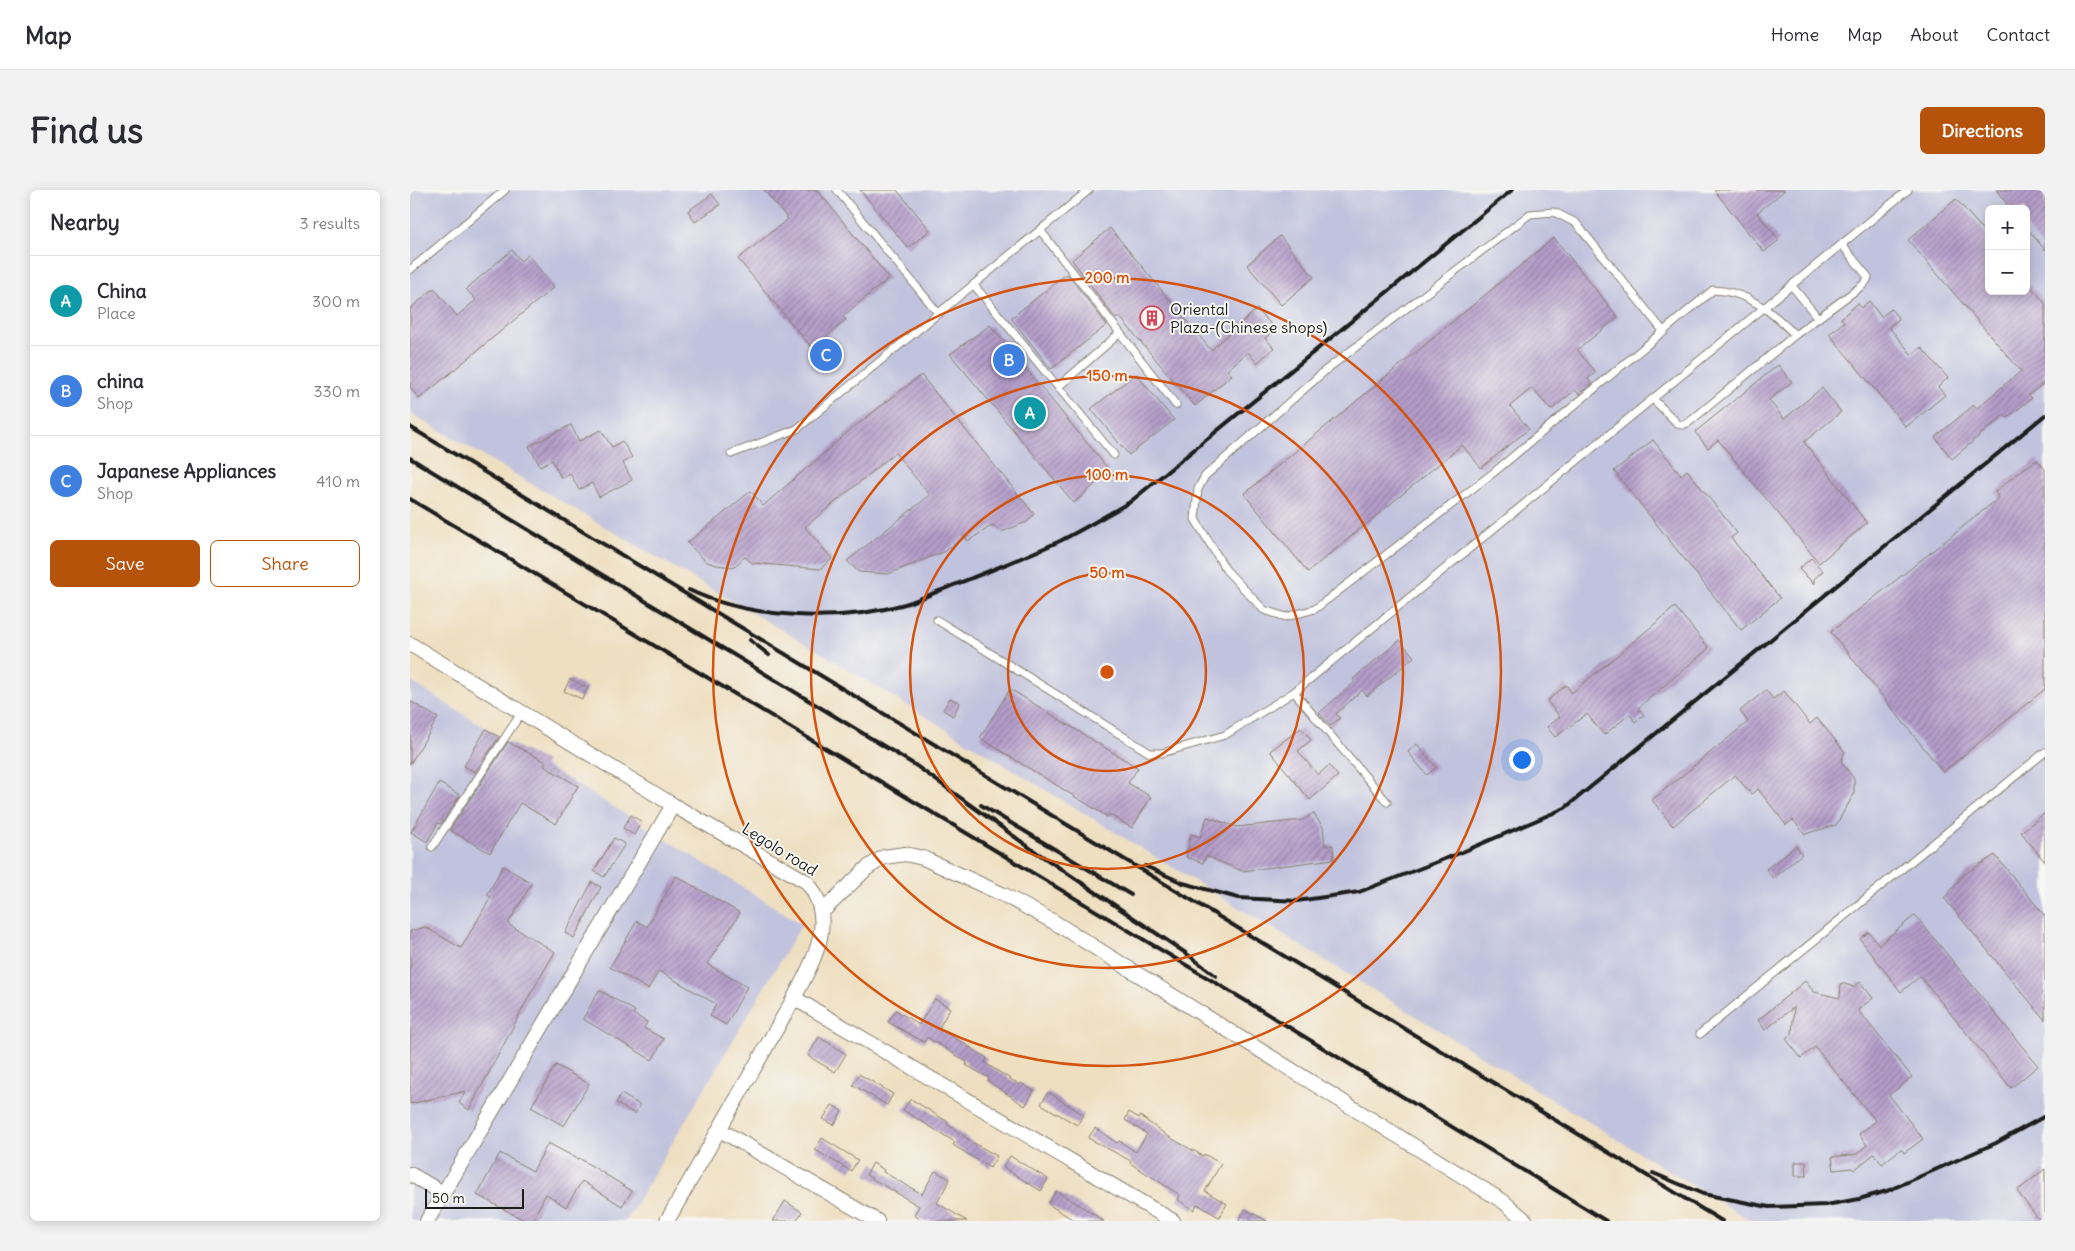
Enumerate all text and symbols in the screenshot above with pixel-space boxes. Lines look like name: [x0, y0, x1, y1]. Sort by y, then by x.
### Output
text: Map: [25, 20, 72, 50]
text: Home: [1771, 23, 1819, 46]
text: Map: [1847, 23, 1882, 46]
text: About: [1910, 23, 1958, 46]
text: Contact: [1986, 23, 2050, 46]
button: Directions: [1920, 107, 2045, 154]
text: Find us: [30, 108, 143, 152]
map controls: [1985, 205, 2030, 295]
button: +: [1985, 205, 2030, 250]
text: Nearby: [50, 209, 120, 236]
text: 3 results: [300, 213, 360, 233]
button: −: [1985, 250, 2030, 295]
text: 200 m: [1085, 268, 1129, 287]
text: China: [97, 279, 147, 303]
text: A: [61, 291, 71, 311]
text: 300 m: [312, 291, 360, 311]
place label: Oriental Plaza-(Chinese shops): [1170, 299, 1327, 337]
text: Place: [97, 303, 136, 323]
building icon: Oriental Plaza-(Chinese shops): [1139, 305, 1165, 331]
pin: C: [810, 336, 842, 374]
pin: B: [993, 341, 1025, 379]
text: 150 m: [1086, 366, 1128, 385]
text: china: [97, 369, 144, 393]
text: B: [61, 381, 71, 401]
text: 330 m: [313, 381, 360, 401]
text: Shop: [97, 393, 133, 413]
pin: A: [1014, 394, 1046, 432]
text: Japanese Appliances: [97, 459, 276, 483]
text: 100 m: [1086, 465, 1128, 484]
text: C: [61, 471, 71, 491]
text: 410 m: [316, 471, 360, 491]
text: Shop: [97, 483, 133, 503]
button: Save: [50, 540, 200, 587]
button: Share: [210, 540, 360, 587]
text: 50 m: [1089, 563, 1125, 582]
centre of rings: [1098, 663, 1116, 681]
your location: [1509, 747, 1535, 773]
street label: Legolo road: [739, 818, 821, 880]
scale bar: [425, 1186, 524, 1209]
text: 50 m: [432, 1189, 465, 1207]

